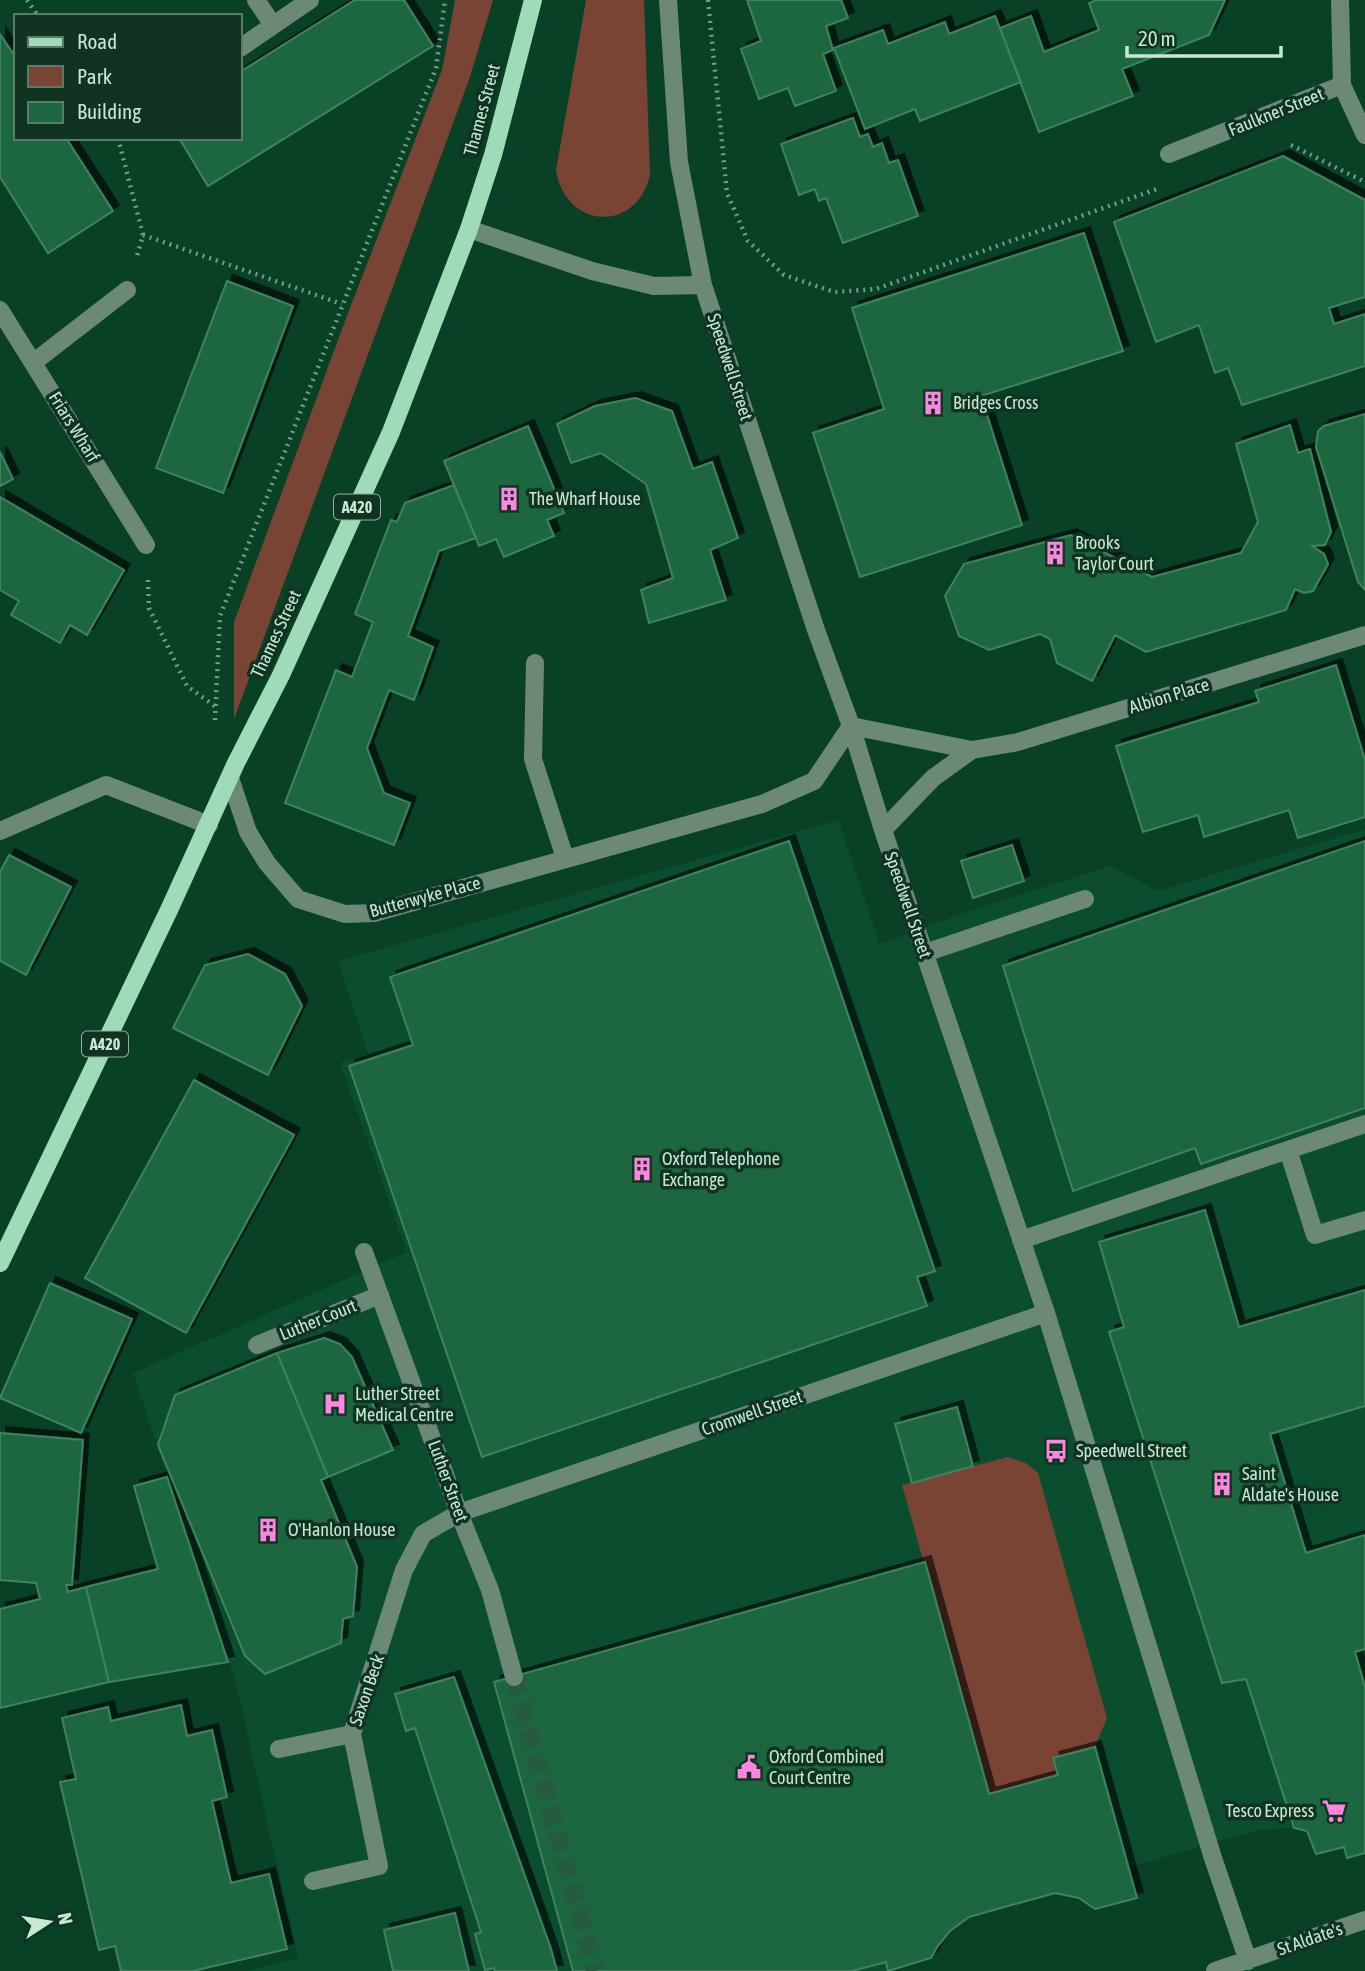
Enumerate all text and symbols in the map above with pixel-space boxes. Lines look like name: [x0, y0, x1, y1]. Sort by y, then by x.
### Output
legend: [14, 14, 242, 140]
scale bar: [1127, 14, 1281, 58]
text: 20 m: [1138, 26, 1176, 50]
text: Road: [77, 29, 117, 53]
street label: Thames Street: [459, 62, 504, 158]
text: Park: [77, 64, 112, 88]
street label: Faulkner Street: [1225, 83, 1326, 140]
text: Building: [77, 99, 141, 123]
street label: Speedwell Street: [703, 311, 758, 423]
street label: Friars Wharf: [45, 388, 104, 466]
building icon: Bridges Cross: [919, 389, 947, 417]
place label: Bridges Cross: [953, 392, 1038, 413]
building icon: The Wharf House: [495, 485, 523, 513]
place label: The Wharf House: [529, 488, 641, 509]
road number: A420: [334, 494, 380, 520]
place label: Brooks Taylor Court: [1075, 532, 1154, 574]
building icon: Brooks Taylor Court: [1041, 539, 1069, 567]
street label: Thames Street: [246, 587, 305, 681]
street label: Albion Place: [1126, 673, 1211, 718]
street label: Speedwell Street: [880, 849, 936, 961]
street label: Butterwyke Place: [367, 872, 483, 921]
road number: A420: [82, 1032, 128, 1056]
place label: Oxford Telephone Exchange: [662, 1148, 780, 1190]
building icon: Oxford Telephone Exchange: [628, 1155, 656, 1183]
street label: Luther Court: [276, 1295, 359, 1344]
place label: Luther Street Medical Centre: [355, 1383, 454, 1425]
street label: Cromwell Street: [699, 1385, 805, 1440]
hospital icon: Luther Street Medical Centre: [321, 1390, 349, 1418]
street label: Luther Street: [424, 1437, 473, 1524]
bus stop icon: Speedwell Street: [1042, 1437, 1070, 1465]
place label: Speedwell Street: [1076, 1440, 1187, 1461]
place label: Saint Aldate's House: [1242, 1463, 1339, 1505]
building icon: Saint Aldate's House: [1208, 1470, 1236, 1498]
building icon: O'Hanlon House: [254, 1516, 282, 1544]
place label: O'Hanlon House: [288, 1519, 395, 1540]
street label: Saxon Beck: [345, 1651, 389, 1728]
place label: Oxford Combined Court Centre: [769, 1746, 884, 1788]
public building icon: Oxford Combined Court Centre: [735, 1753, 763, 1781]
supermarket icon: Tesco Express: [1320, 1797, 1348, 1825]
place label: Tesco Express: [1225, 1800, 1314, 1821]
north arrow: [14, 1887, 84, 1957]
text: N: [54, 1911, 78, 1926]
street label: St Aldate's: [1275, 1918, 1345, 1959]

